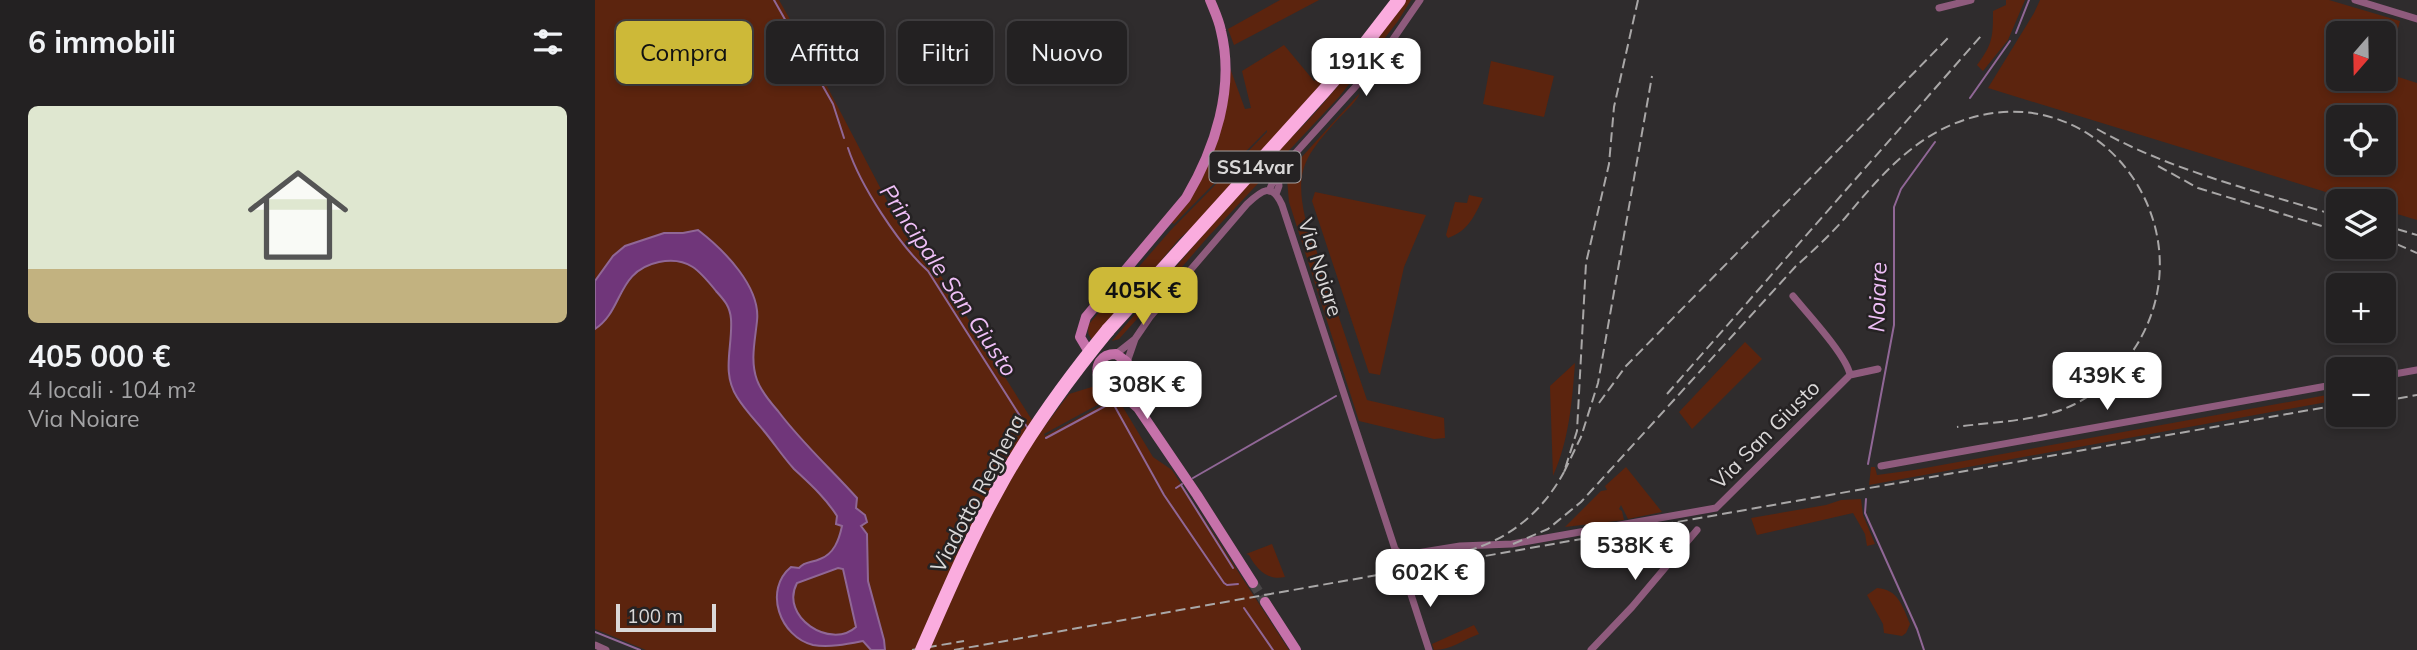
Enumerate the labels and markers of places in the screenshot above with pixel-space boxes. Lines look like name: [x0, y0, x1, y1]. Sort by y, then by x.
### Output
pin: 191K €: [1309, 38, 1423, 98]
pin: 405K €: [1086, 268, 1200, 327]
pin: 439K €: [2050, 352, 2164, 412]
pin: 308K €: [1090, 362, 1204, 421]
pin: 538K €: [1578, 522, 1692, 582]
pin: 602K €: [1373, 550, 1487, 609]

